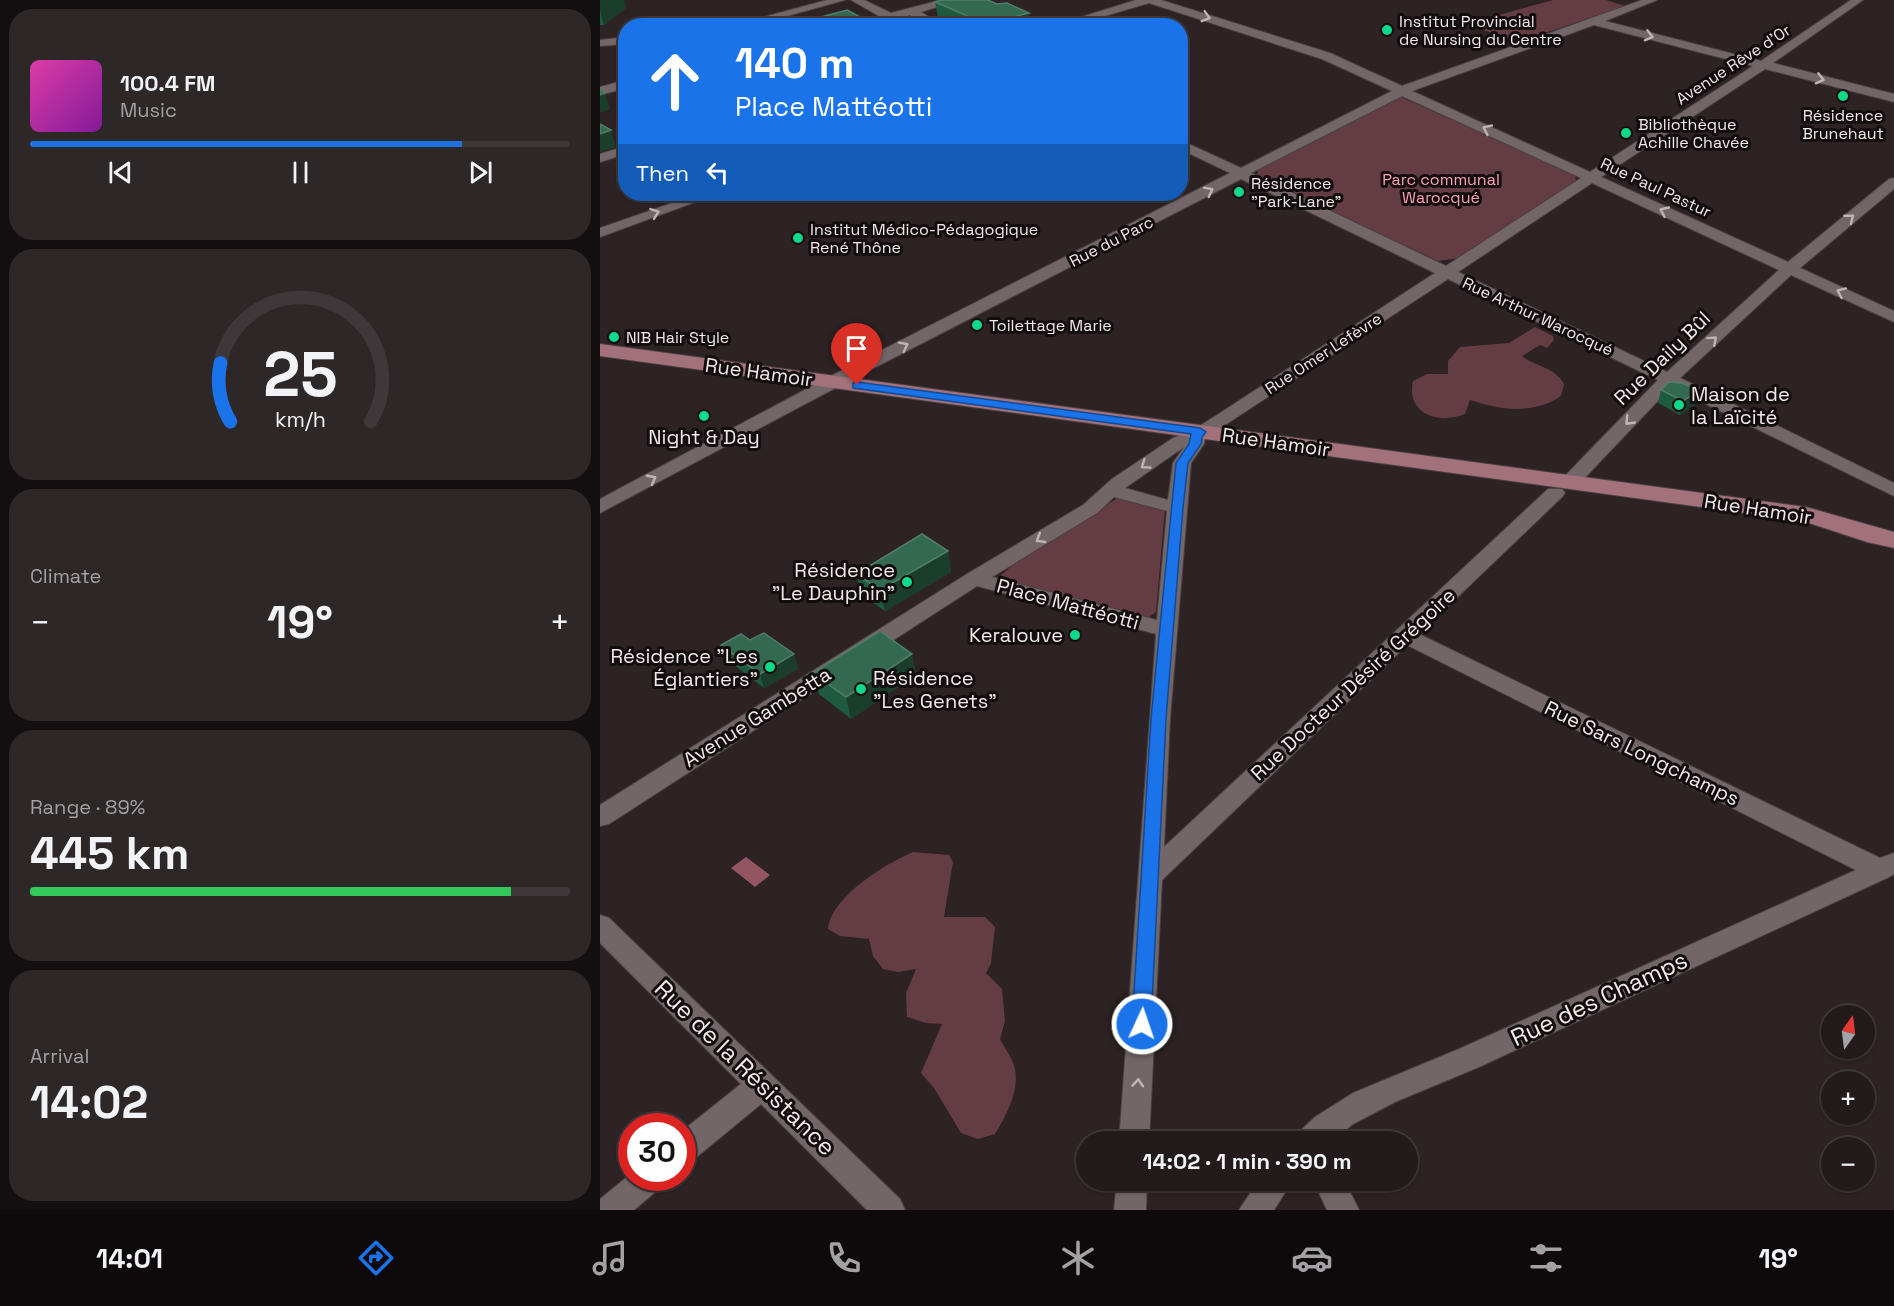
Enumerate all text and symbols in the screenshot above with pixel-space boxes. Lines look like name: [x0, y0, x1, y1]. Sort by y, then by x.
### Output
one-way arrow: [1200, 10, 1211, 23]
place label: Institut Provincial de Nursing du Centre: [1399, 11, 1562, 50]
street label: Avenue Rêve d'Or: [1672, 19, 1795, 109]
marker: Institut Provincial de Nursing du Centre: [1380, 23, 1394, 37]
one-way arrow: [1643, 29, 1653, 41]
text: 140 m: [735, 37, 854, 90]
icon: ahead: [636, 42, 714, 120]
text: 100.4 FM: [120, 69, 215, 97]
one-way arrow: [1814, 72, 1824, 85]
text: Place Mattéotti: [735, 89, 932, 124]
marker: Résidence Brunehaut: [1836, 89, 1850, 103]
text: Music: [120, 97, 177, 123]
place label: Résidence Brunehaut: [1802, 105, 1884, 144]
place label: Bibliothèque Achille Chavée: [1638, 114, 1749, 153]
one-way arrow: [1482, 124, 1493, 136]
marker: Bibliothèque Achille Chavée: [1619, 126, 1633, 140]
street label: Rue Paul Pastur: [1597, 153, 1714, 222]
icon: previous: [104, 156, 137, 189]
icon: pause: [284, 156, 317, 189]
icon: next: [464, 156, 497, 189]
icon: left: [701, 156, 734, 189]
text: Then: [636, 159, 689, 187]
park label: Parc communal Warocqué: [1382, 169, 1500, 208]
place label: Résidence "Park-Lane": [1251, 173, 1341, 212]
marker: Résidence "Park-Lane": [1232, 185, 1246, 199]
one-way arrow: [1203, 187, 1214, 198]
one-way arrow: [1659, 206, 1670, 218]
one-way arrow: [649, 208, 660, 221]
street label: Rue du Parc: [1066, 211, 1157, 272]
one-way arrow: [1843, 215, 1854, 226]
place label: Institut Médico-Pédagogique René Thône: [810, 219, 1038, 258]
marker: Institut Médico-Pédagogique René Thône: [791, 231, 805, 245]
street label: Rue Arthur Warocqué: [1459, 272, 1617, 361]
one-way arrow: [1836, 288, 1847, 300]
street label: Rue Daily Bûl: [1608, 306, 1716, 410]
street label: Rue Omer Lefèvre: [1261, 308, 1386, 399]
place label: Toilettage Marie: [989, 315, 1112, 336]
marker: Toilettage Marie: [970, 318, 984, 332]
pin: [831, 323, 882, 385]
place label: NIB Hair Style: [626, 327, 729, 348]
marker: NIB Hair Style: [607, 330, 621, 344]
icon: arrive: [840, 332, 873, 365]
text: 25: [263, 335, 337, 414]
one-way arrow: [1706, 336, 1717, 347]
one-way arrow: [898, 342, 909, 354]
street label: Rue Hamoir: [703, 352, 815, 392]
place label: Maison de la Laïcité: [1691, 381, 1790, 430]
marker: Maison de la Laïcité: [1672, 398, 1686, 412]
text: km/h: [274, 406, 326, 433]
marker: Night & Day: [697, 409, 711, 423]
one-way arrow: [1625, 414, 1636, 424]
street label: Rue Hamoir: [1220, 422, 1332, 462]
place label: Night & Day: [648, 424, 760, 450]
one-way arrow: [1141, 458, 1152, 469]
one-way arrow: [645, 475, 656, 486]
street label: Rue Hamoir: [1702, 488, 1814, 530]
one-way arrow: [1036, 532, 1046, 544]
place label: Résidence "Le Dauphin": [772, 557, 895, 606]
text: Climate: [30, 563, 101, 589]
street label: Place Mattéotti: [994, 573, 1142, 635]
marker: Résidence "Le Dauphin": [900, 575, 914, 589]
street label: Rue Docteur Désiré Grégoire: [1245, 582, 1461, 786]
text: 19°: [267, 594, 333, 651]
text: −: [30, 602, 50, 644]
text: +: [550, 602, 570, 644]
place label: Keralouve: [969, 622, 1063, 648]
marker: Keralouve: [1068, 628, 1082, 642]
place label: Résidence "Les Églantiers": [610, 643, 758, 692]
marker: Résidence "Les Églantiers": [763, 660, 777, 674]
street label: Avenue Gambetta: [678, 661, 836, 773]
place label: Résidence "Les Genets": [873, 665, 997, 714]
marker: Résidence "Les Genets": [854, 682, 868, 696]
street label: Rue Sars Longchamps: [1540, 695, 1744, 811]
text: Range · 89%: [30, 794, 145, 820]
text: 445 km: [30, 825, 189, 882]
street label: Rue des Champs: [1506, 944, 1692, 1053]
street label: Rue de la Résistance: [648, 973, 843, 1162]
position arrow: [1110, 992, 1174, 1056]
north arrow: [1821, 1005, 1875, 1059]
map controls: [1821, 1005, 1875, 1191]
text: Arrival: [30, 1043, 89, 1069]
button: +: [1821, 1071, 1875, 1125]
text: 14:02: [30, 1074, 148, 1131]
one-way arrow: [1131, 1079, 1144, 1088]
speed limit sign: 30: [618, 1113, 696, 1191]
button: −: [1821, 1137, 1875, 1191]
text: 14:02 · 1 min · 390 m: [1142, 1147, 1352, 1175]
icon: directions: [355, 1237, 397, 1279]
icon: music: [589, 1237, 631, 1279]
icon: phone: [823, 1237, 865, 1279]
icon: climate: [1057, 1237, 1099, 1279]
icon: car: [1291, 1237, 1333, 1279]
icon: filters: [1525, 1237, 1567, 1279]
text: 14:01: [96, 1241, 163, 1276]
text: 19°: [1758, 1241, 1798, 1276]

